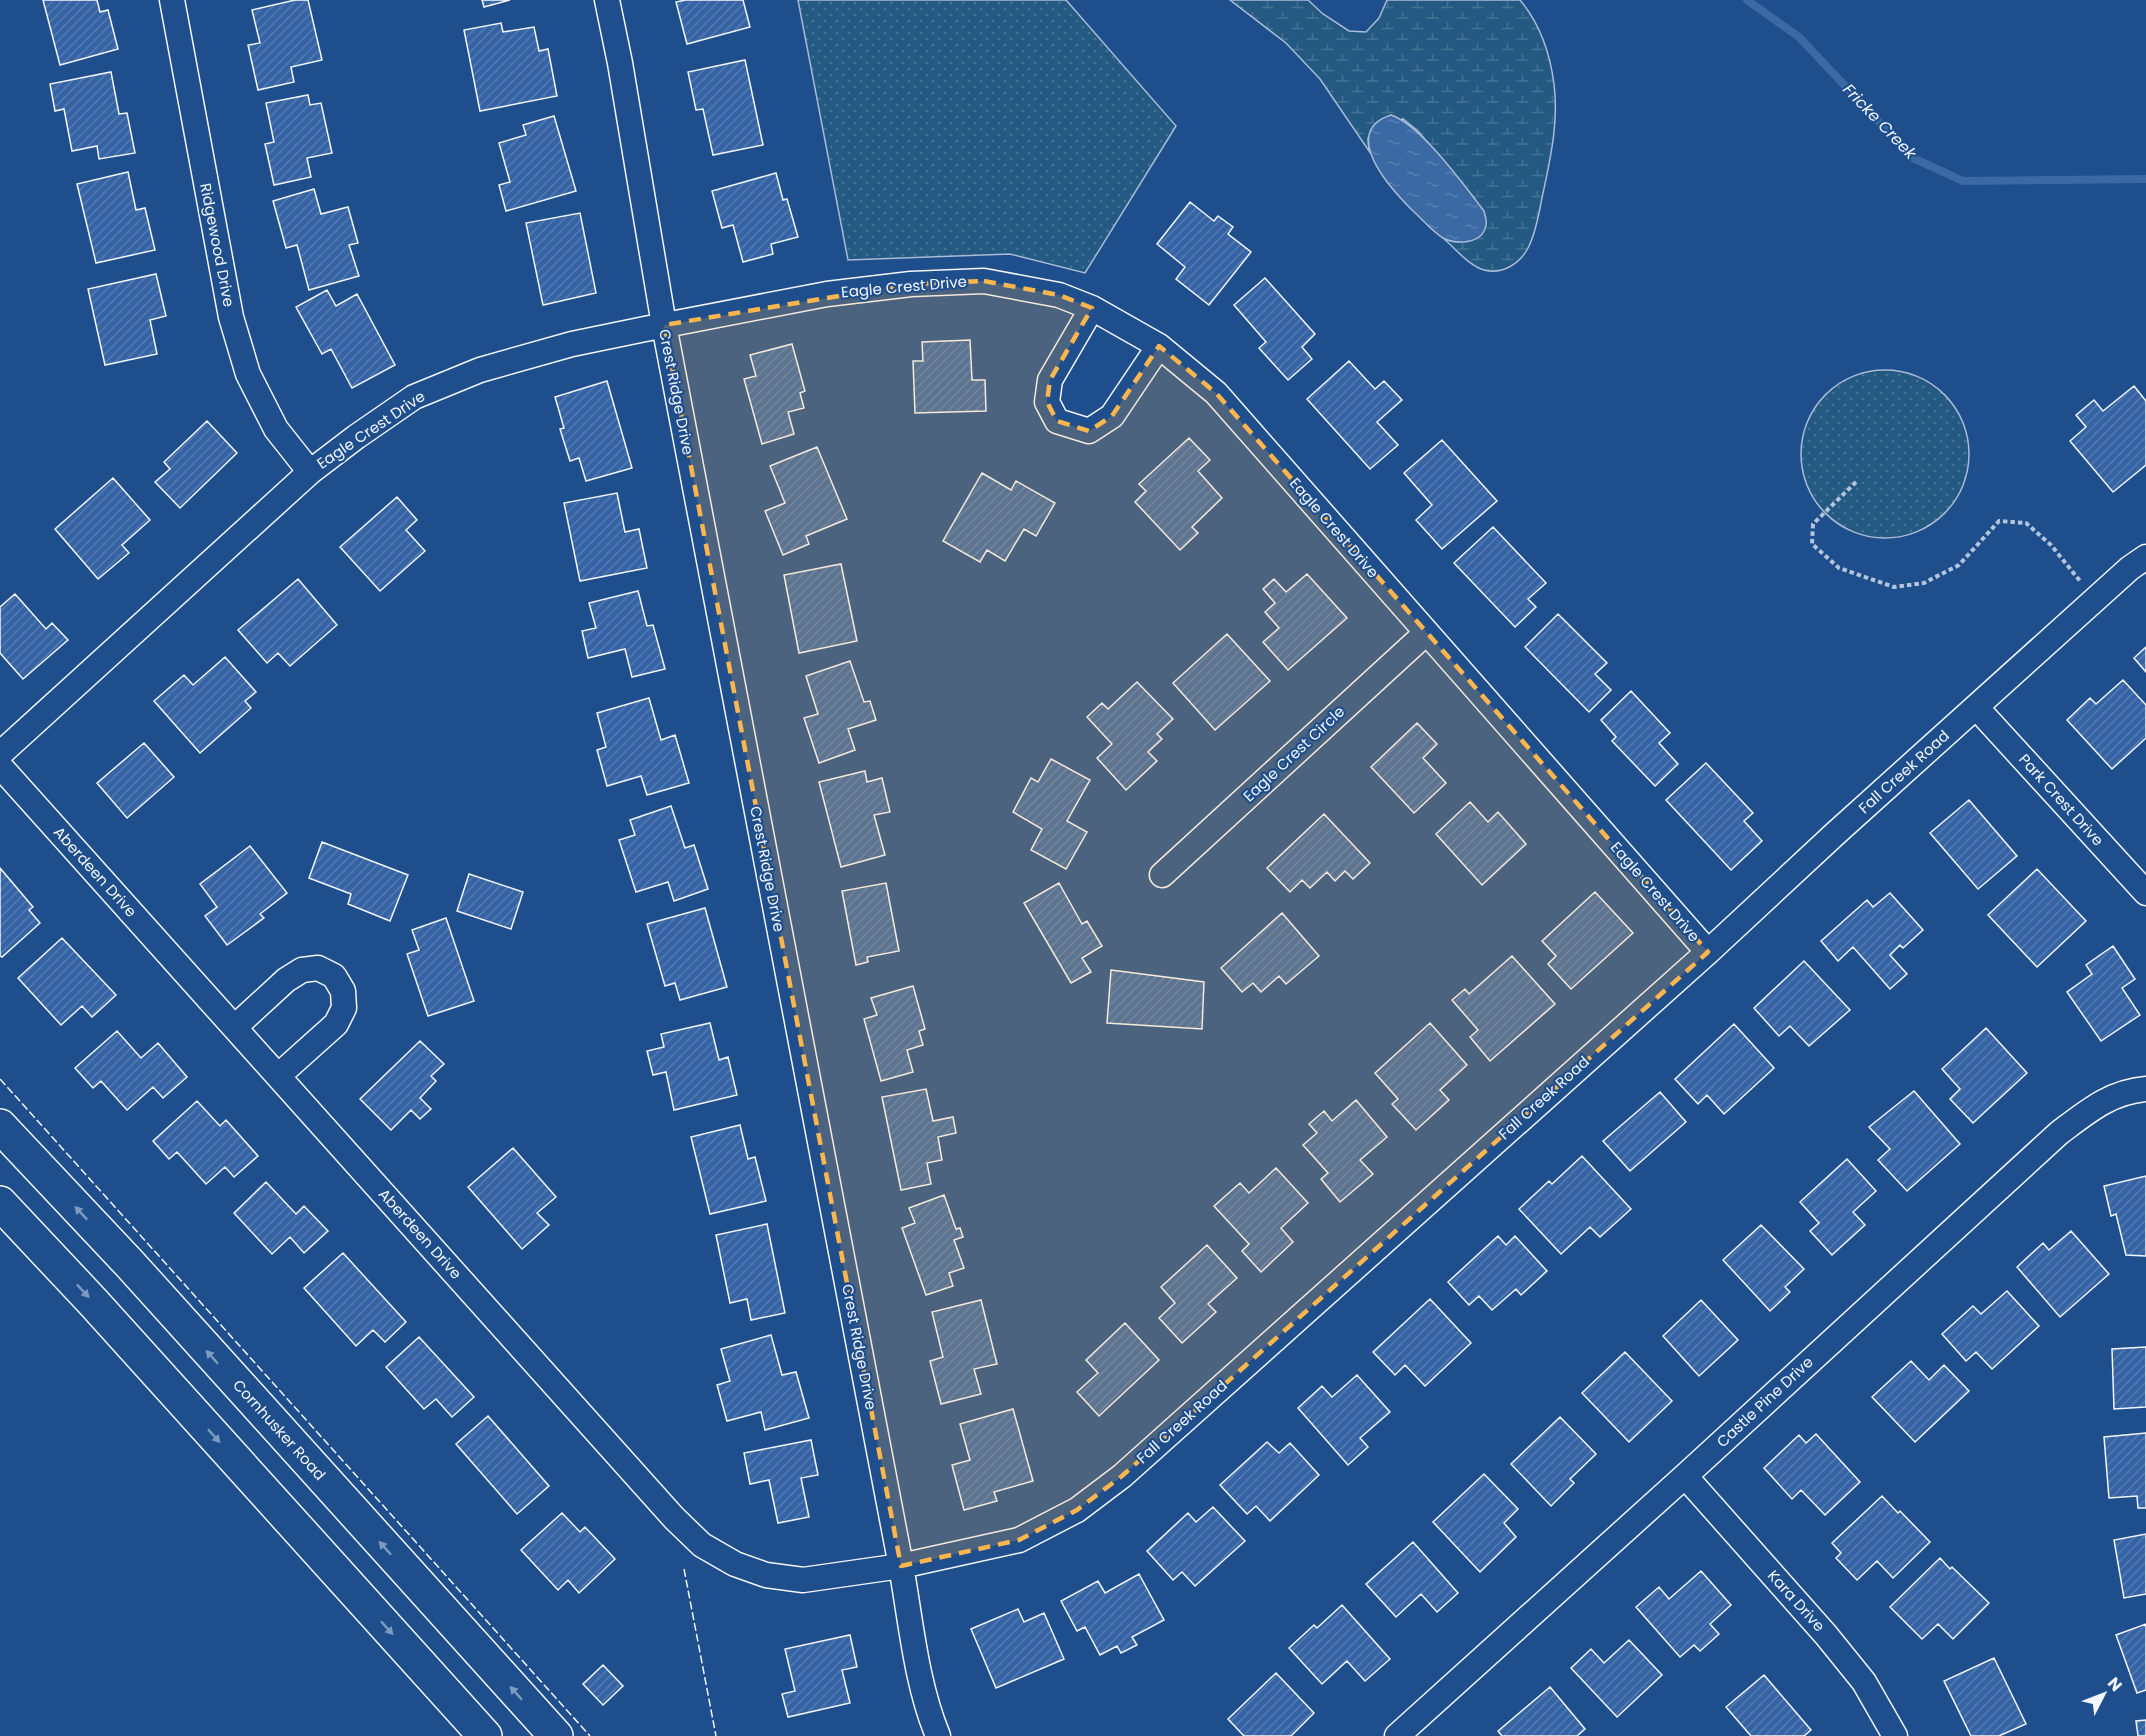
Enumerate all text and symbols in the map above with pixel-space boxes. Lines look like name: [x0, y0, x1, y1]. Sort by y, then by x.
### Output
water label: Fricke Creek: [1838, 78, 1922, 165]
street label: Ridgewood Drive: [195, 181, 240, 309]
street label: Eagle Crest Drive: [840, 271, 968, 302]
street label: Crest Ridge Drive: [654, 327, 699, 457]
street label: Eagle Crest Drive: [312, 386, 429, 474]
street label: Eagle Crest Drive: [1285, 473, 1384, 582]
street label: Eagle Crest Circle: [1238, 701, 1349, 806]
street label: Fall Creek Road: [1854, 725, 1954, 818]
street label: Park Crest Drive: [2014, 749, 2108, 850]
street label: Crest Ridge Drive: [745, 804, 790, 934]
street label: Aberdeen Drive: [49, 822, 142, 921]
street label: Eagle Crest Drive: [1606, 837, 1705, 946]
street label: Fall Creek Road: [1494, 1051, 1594, 1144]
street label: Aberdeen Drive: [374, 1184, 467, 1283]
one-way arrow: [74, 1206, 88, 1220]
street label: Crest Ridge Drive: [837, 1282, 882, 1412]
one-way arrow: [76, 1284, 90, 1298]
one-way arrow: [206, 1350, 219, 1365]
street label: Castle Pine Drive: [1712, 1351, 1817, 1452]
street label: Cornhusker Road: [228, 1375, 330, 1485]
street label: Fall Creek Road: [1132, 1375, 1232, 1468]
one-way arrow: [207, 1428, 220, 1443]
one-way arrow: [378, 1541, 392, 1556]
street label: Kara Drive: [1763, 1565, 1830, 1636]
one-way arrow: [380, 1620, 394, 1635]
north arrow: [2074, 1664, 2134, 1724]
text: N: [2102, 1672, 2127, 1696]
one-way arrow: [509, 1685, 523, 1700]

